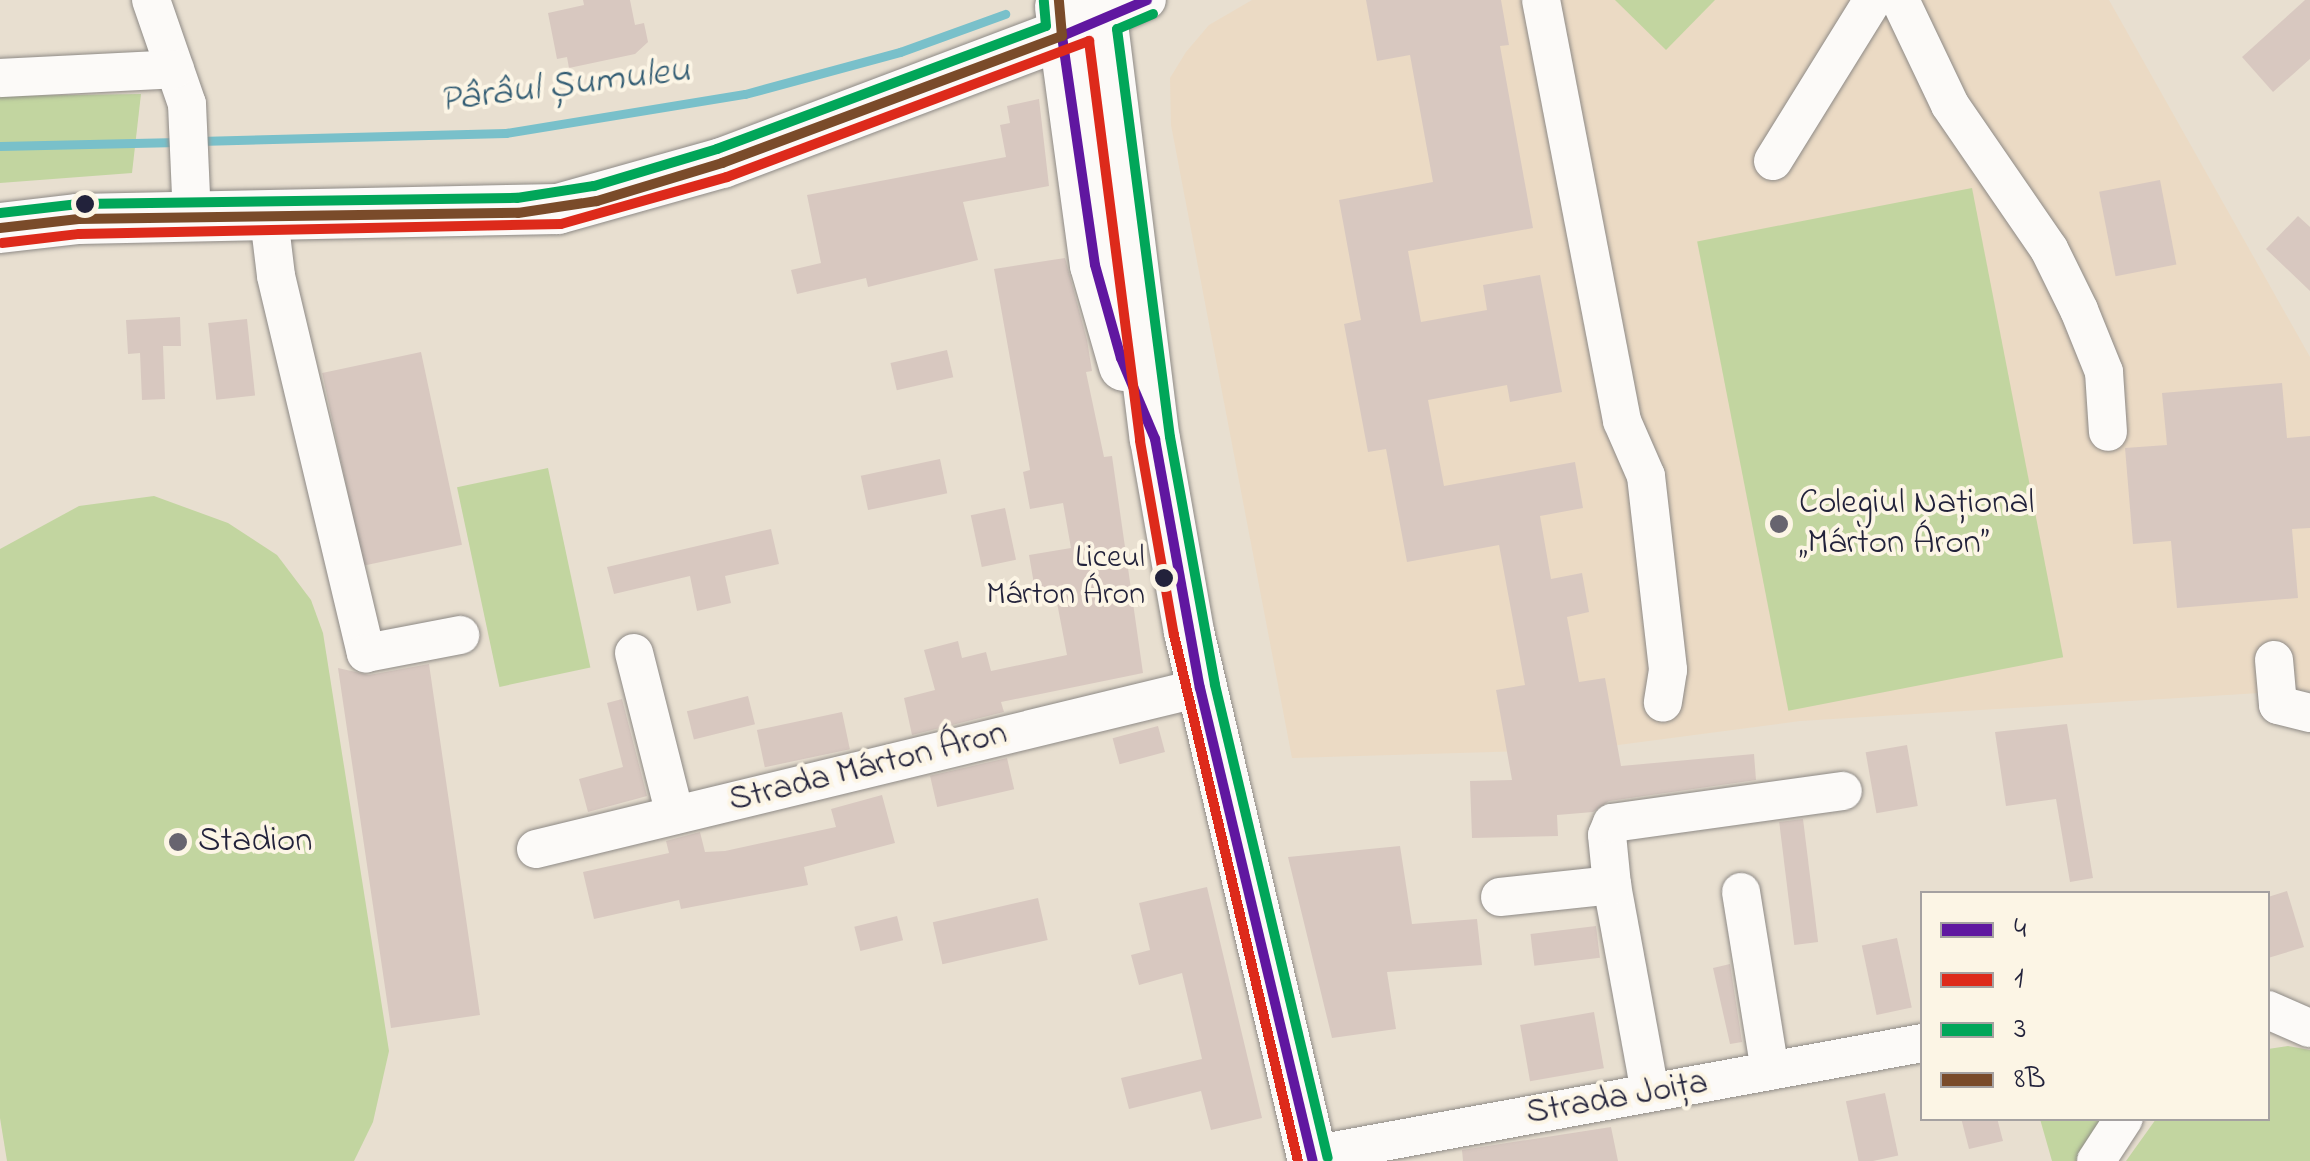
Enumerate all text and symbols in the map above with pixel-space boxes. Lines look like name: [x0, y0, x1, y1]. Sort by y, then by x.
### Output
water label: Pârâul Șumuleu: [437, 49, 693, 125]
unlabelled marker: [75, 194, 95, 214]
place label: Colegiul Național „Márton Áron”: [1799, 483, 2034, 565]
marker: Colegiul Național „Márton Áron”: [1768, 513, 1790, 535]
place label: Liceul Márton Áron: [986, 541, 1145, 616]
marker: Liceul Márton Áron: [1154, 568, 1174, 588]
street label: Strada Márton Áron: [725, 713, 1011, 823]
place label: Stadion: [198, 821, 313, 863]
marker: Stadion: [167, 831, 189, 853]
legend: [1920, 891, 2270, 1121]
text: 4: [2014, 908, 2026, 952]
text: 1: [2014, 958, 2024, 1002]
text: 3: [2014, 1008, 2026, 1052]
text: 8B: [2014, 1058, 2045, 1102]
street label: Strada Joița: [1523, 1062, 1711, 1136]

